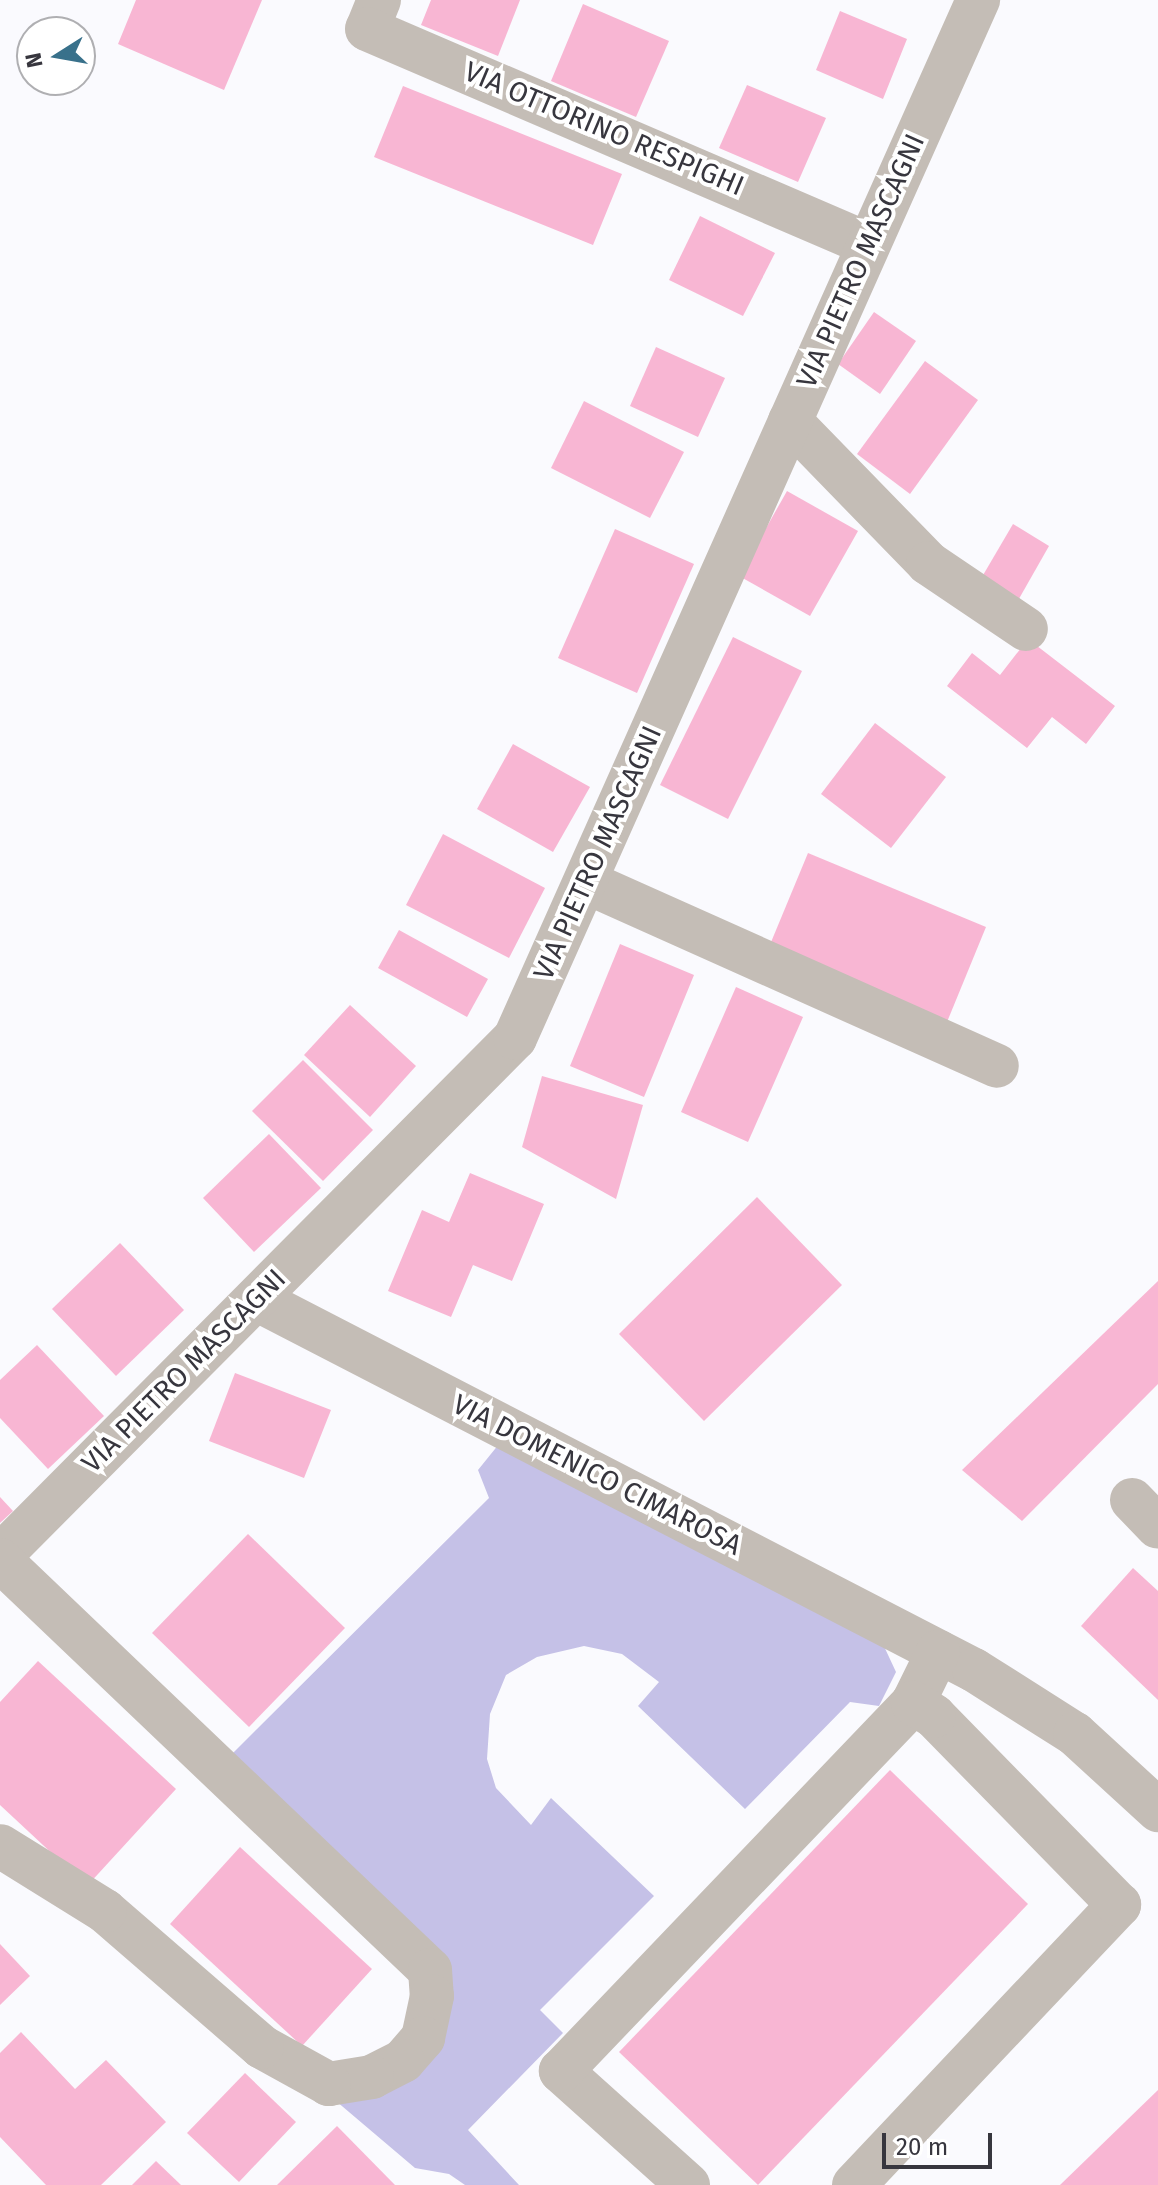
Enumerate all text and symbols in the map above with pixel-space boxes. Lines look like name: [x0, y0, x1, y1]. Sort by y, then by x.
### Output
north arrow: [16, 16, 96, 96]
text: N: [19, 51, 49, 70]
street label: VIA OTTORINO RESPIGHI: [459, 55, 749, 203]
street label: VIA PIETRO MASCAGNI: [790, 129, 932, 393]
street label: VIA PIETRO MASCAGNI: [527, 721, 669, 985]
street label: VIA PIETRO MASCAGNI: [75, 1262, 293, 1480]
street label: VIA DOMENICO CIMAROSA: [447, 1387, 747, 1563]
scale bar: [886, 2117, 996, 2167]
text: 20 m: [896, 2133, 948, 2161]

